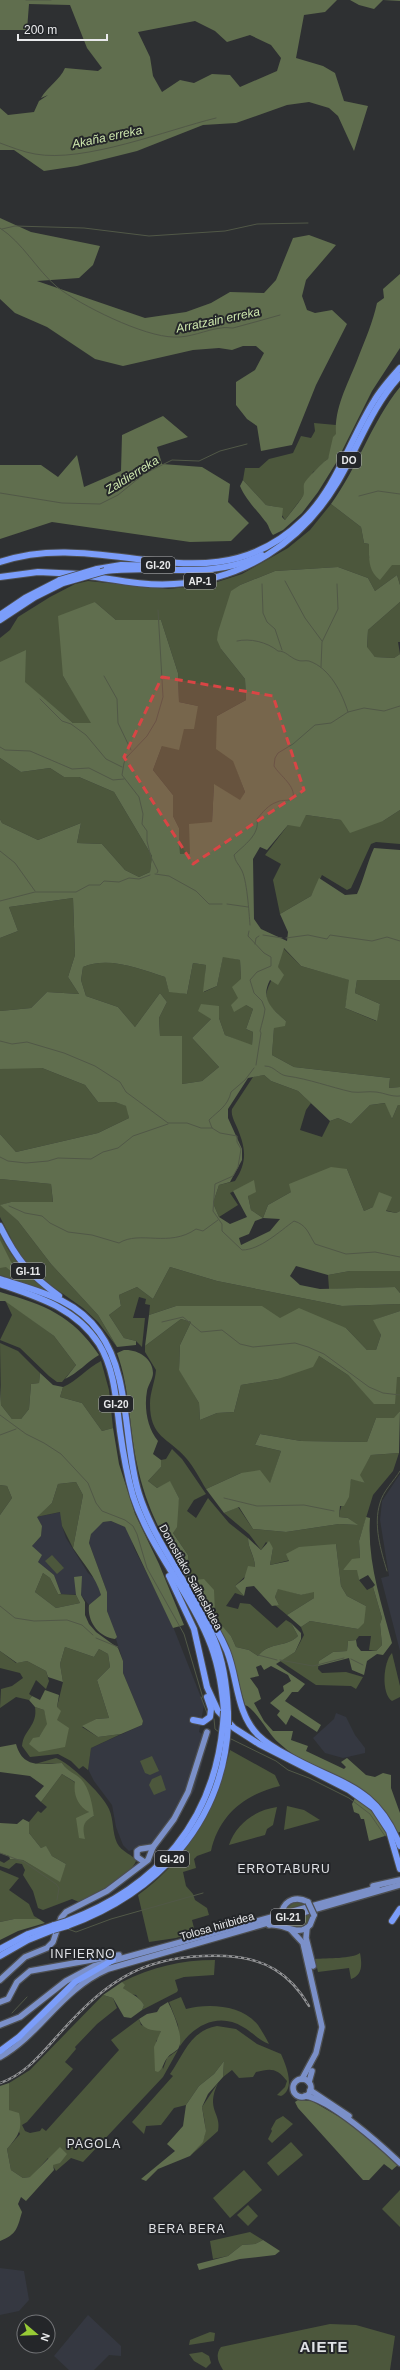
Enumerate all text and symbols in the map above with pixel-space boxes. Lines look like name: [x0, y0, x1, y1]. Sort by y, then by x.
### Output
scale bar: [18, 16, 107, 42]
text: 200 m: [24, 23, 57, 37]
water label: Akaña erreka: [70, 123, 144, 151]
water label: Arratzain erreka: [174, 304, 262, 336]
road number: DO: [337, 452, 361, 468]
water label: Zaldierreka: [102, 453, 161, 497]
road number: GI-20: [141, 557, 175, 573]
road number: AP-1: [184, 573, 216, 589]
road number: GI-11: [11, 1263, 45, 1279]
road number: GI-20: [99, 1396, 133, 1412]
street label: Donostiako Saihesbidea: [157, 1522, 225, 1633]
road number: GI-20: [155, 1851, 189, 1867]
district label: ERROTABURU: [237, 1862, 331, 1876]
street label: Tolosa hiribidea: [179, 1909, 256, 1942]
road number: GI-21: [271, 1909, 305, 1925]
district label: INFIERNO: [50, 1947, 116, 1961]
district label: PAGOLA: [67, 2137, 121, 2151]
district label: BERA BERA: [148, 2222, 226, 2236]
north arrow: [16, 2314, 56, 2354]
text: N: [38, 2332, 52, 2343]
district label: AIETE: [299, 2338, 349, 2355]

